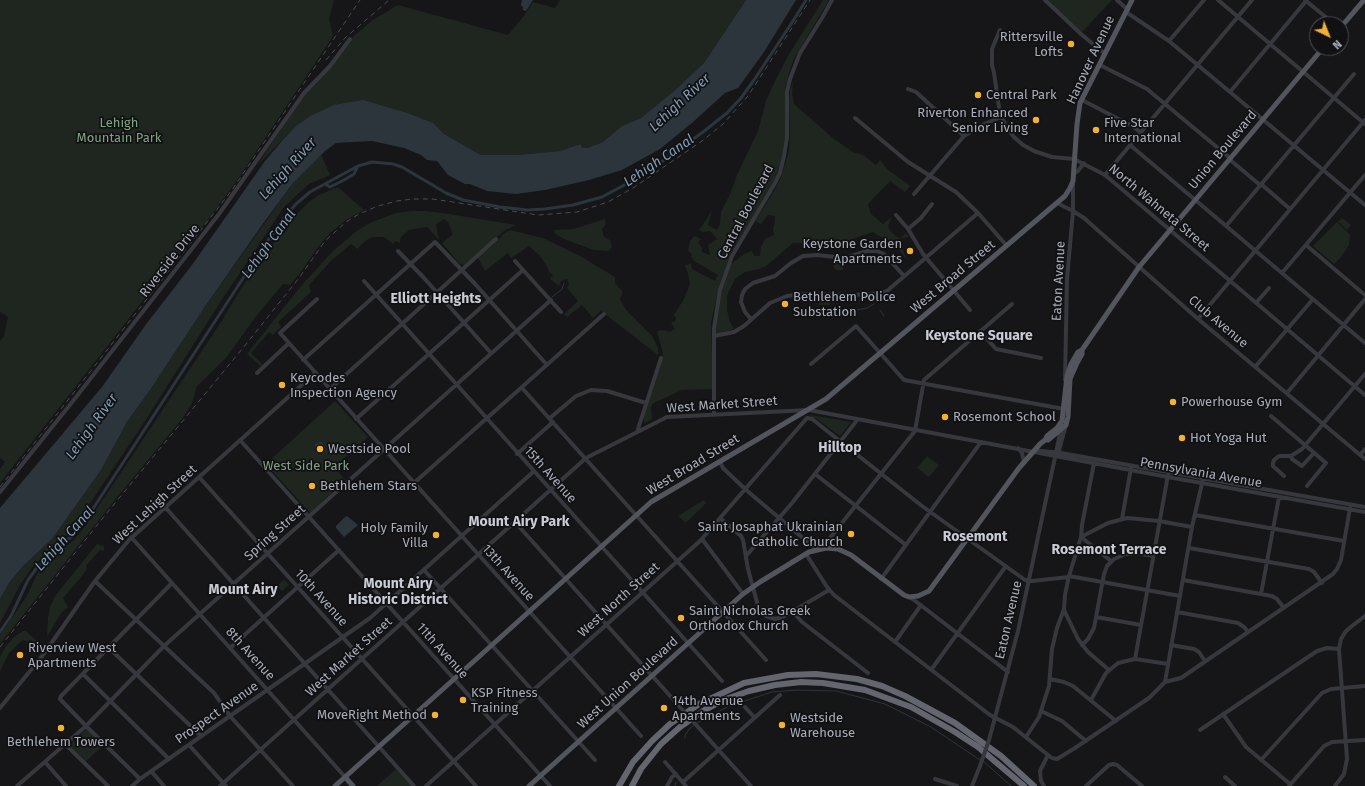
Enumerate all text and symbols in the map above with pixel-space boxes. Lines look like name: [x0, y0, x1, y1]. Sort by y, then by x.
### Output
street label: Hanover Avenue: [1064, 13, 1118, 107]
north arrow: [1309, 16, 1349, 56]
place label: Rittersville Lofts: [1000, 29, 1063, 60]
text: N: [1330, 37, 1344, 52]
marker: Rittersville Lofts: [1066, 39, 1076, 49]
water label: Lehigh River: [646, 70, 714, 136]
place label: Central Park: [986, 87, 1057, 103]
marker: Central Park: [973, 90, 983, 100]
place label: Riverton Enhanced Senior Living: [917, 105, 1028, 136]
street label: Union Boulevard: [1186, 107, 1260, 193]
park label: Lehigh Mountain Park: [77, 115, 161, 146]
marker: Riverton Enhanced Senior Living: [1031, 115, 1041, 125]
place label: Five Star International: [1104, 115, 1181, 146]
marker: Five Star International: [1091, 125, 1101, 135]
water label: Lehigh Canal: [621, 131, 697, 191]
water label: Lehigh River: [256, 135, 320, 203]
street label: North Wahneta Street: [1105, 161, 1213, 255]
street label: Central Boulevard: [715, 162, 777, 262]
water label: Lehigh Canal: [238, 206, 300, 282]
street label: Riverside Drive: [137, 221, 203, 301]
place label: Keystone Garden Apartments: [802, 236, 902, 267]
street label: West Broad Street: [908, 237, 998, 317]
street label: Eaton Avenue: [1049, 241, 1069, 321]
marker: Keystone Garden Apartments: [905, 246, 915, 256]
place label: Bethlehem Police Substation: [793, 289, 896, 320]
district label: Elliott Heights: [391, 291, 481, 307]
street label: Club Avenue: [1185, 293, 1251, 351]
marker: Bethlehem Police Substation: [780, 299, 790, 309]
district label: Keystone Square: [925, 328, 1033, 344]
place label: Keycodes Inspection Agency: [290, 370, 397, 401]
marker: Keycodes Inspection Agency: [277, 380, 287, 390]
water label: Lehigh River: [62, 391, 122, 463]
street label: West Market Street: [666, 393, 778, 417]
place label: Powerhouse Gym: [1181, 394, 1282, 410]
marker: Powerhouse Gym: [1168, 397, 1178, 407]
place label: Rosemont School: [953, 409, 1056, 425]
marker: Rosemont School: [940, 412, 950, 422]
place label: Hot Yoga Hut: [1190, 430, 1267, 446]
street label: West Broad Street: [644, 431, 742, 499]
marker: Hot Yoga Hut: [1177, 433, 1187, 443]
district label: Hilltop: [818, 440, 862, 456]
place label: Westside Pool: [328, 441, 411, 457]
street label: 15th Avenue: [520, 443, 580, 507]
marker: Westside Pool: [315, 444, 325, 454]
street label: Pennsylvania Avenue: [1139, 455, 1263, 491]
park label: West Side Park: [263, 458, 349, 474]
street label: West Lehigh Street: [110, 462, 200, 548]
place label: Bethlehem Stars: [320, 478, 417, 494]
marker: Bethlehem Stars: [307, 481, 317, 491]
street label: Spring Street: [241, 502, 309, 564]
water label: Lehigh Canal: [32, 503, 98, 575]
district label: Mount Airy Park: [468, 514, 570, 530]
place label: Saint Josaphat Ukrainian Catholic Church: [698, 519, 843, 550]
place label: Holy Family Villa: [360, 520, 428, 551]
marker: Saint Josaphat Ukrainian Catholic Church: [846, 529, 856, 539]
district label: Rosemont: [943, 529, 1007, 545]
marker: Holy Family Villa: [431, 530, 441, 540]
street label: 13th Avenue: [478, 541, 538, 605]
district label: Rosemont Terrace: [1052, 542, 1166, 558]
street label: West North Street: [575, 559, 663, 641]
street label: 10th Avenue: [291, 566, 351, 630]
district label: Mount Airy Historic District: [348, 576, 448, 608]
street label: Eaton Avenue: [992, 579, 1026, 661]
district label: Mount Airy: [208, 582, 278, 598]
place label: Saint Nicholas Greek Orthodox Church: [689, 603, 810, 634]
marker: Saint Nicholas Greek Orthodox Church: [676, 613, 686, 623]
street label: West Market Street: [302, 614, 396, 700]
street label: 11th Avenue: [413, 620, 471, 682]
street label: 8th Avenue: [222, 624, 278, 684]
street label: West Union Boulevard: [574, 634, 682, 732]
place label: Riverview West Apartments: [28, 640, 116, 671]
marker: Riverview West Apartments: [15, 650, 25, 660]
street label: Prospect Avenue: [172, 679, 262, 747]
place label: KSP Fitness Training: [471, 685, 538, 716]
place label: 14th Avenue Apartments: [672, 693, 743, 724]
marker: KSP Fitness Training: [458, 695, 468, 705]
marker: 14th Avenue Apartments: [659, 703, 669, 713]
place label: MoveRight Method: [317, 707, 427, 723]
marker: MoveRight Method: [430, 710, 440, 720]
place label: Westside Warehouse: [790, 710, 855, 741]
marker: Westside Warehouse: [777, 720, 787, 730]
marker: Bethlehem Towers: [56, 723, 66, 733]
place label: Bethlehem Towers: [7, 734, 115, 750]

